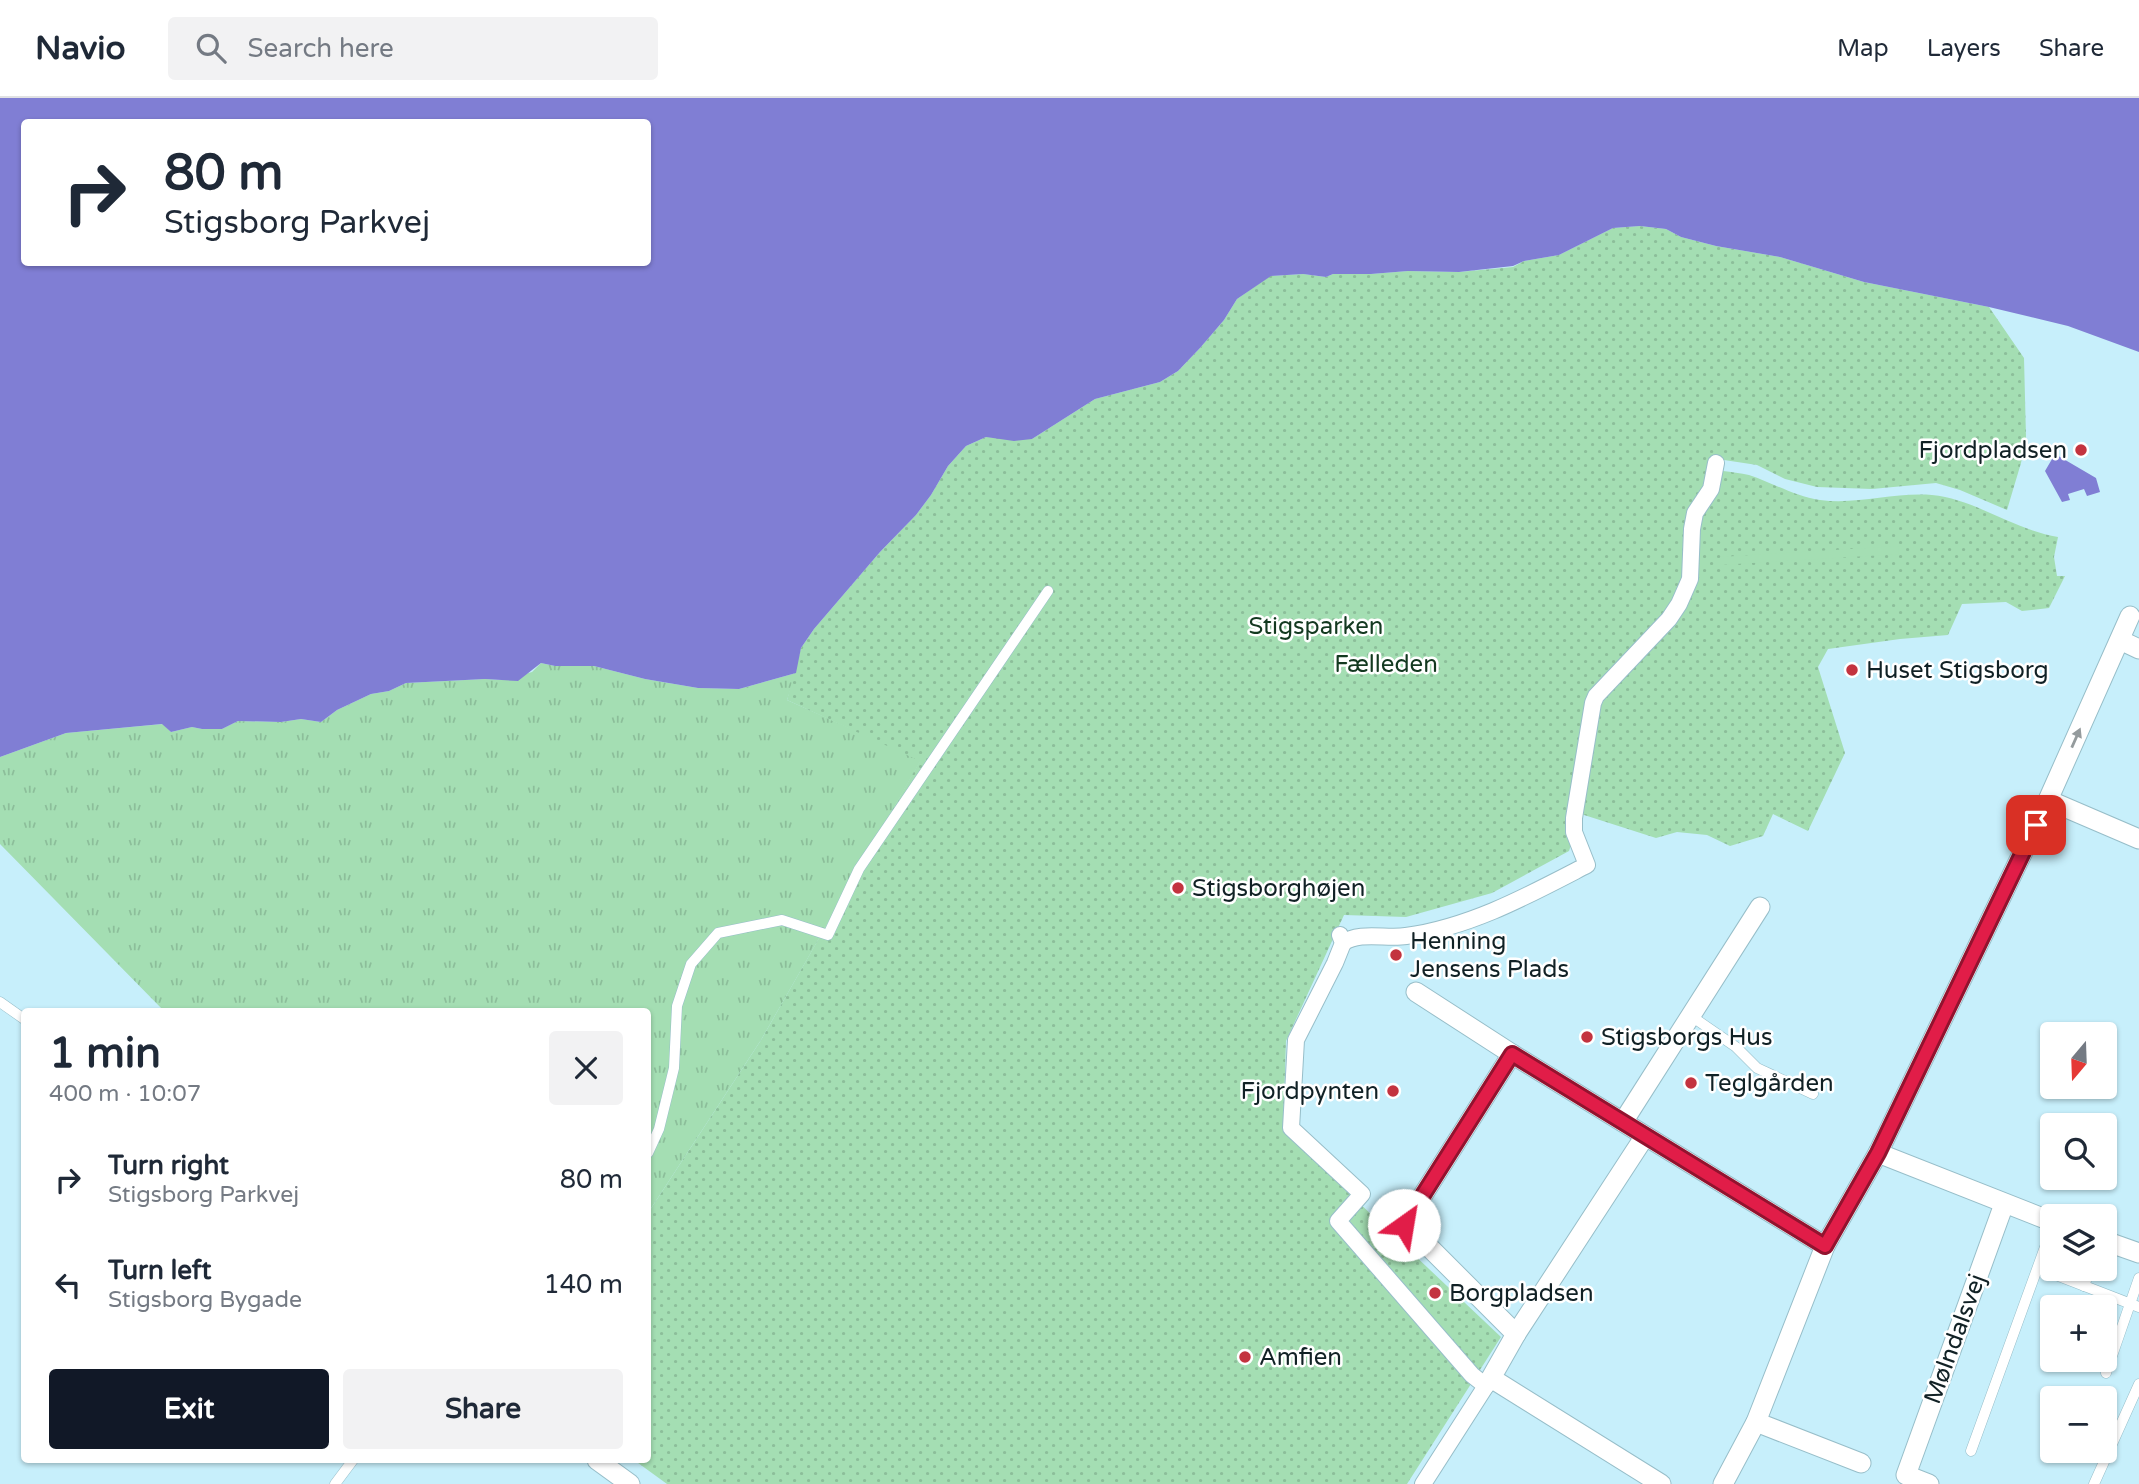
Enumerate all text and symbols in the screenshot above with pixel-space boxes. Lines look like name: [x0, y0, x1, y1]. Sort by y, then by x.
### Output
search box: [168, 17, 658, 80]
text: Navio: [35, 29, 126, 68]
icon: search: [192, 29, 230, 67]
text: Search here: [248, 33, 394, 64]
text: Map: [1837, 34, 1889, 63]
text: Layers: [1927, 34, 2001, 63]
text: Share: [2039, 34, 2104, 63]
text: 80 m: [164, 144, 283, 203]
icon: right: [49, 147, 140, 238]
text: Stigsborg Parkvej: [164, 204, 430, 242]
place label: Fjordpladsen: [1919, 436, 2067, 465]
marker: Fjordpladsen: [2073, 442, 2089, 458]
park label: Stigsparken: [1249, 612, 1383, 641]
park label: Fælleden: [1334, 650, 1438, 679]
place label: Huset Stigsborg: [1866, 656, 2049, 685]
marker: Huset Stigsborg: [1844, 662, 1860, 678]
one-way arrow: [2070, 728, 2082, 748]
pin: [2006, 795, 2066, 855]
icon: arrive: [2017, 806, 2055, 844]
place label: Stigsborghøjen: [1192, 874, 1365, 903]
marker: Stigsborghøjen: [1170, 880, 1186, 896]
place label: Henning Jensens Plads: [1410, 927, 1569, 984]
marker: Henning Jensens Plads: [1388, 947, 1404, 963]
north arrow: [2040, 1022, 2118, 1099]
map controls: [2040, 1022, 2117, 1463]
place label: Stigsborgs Hus: [1601, 1023, 1772, 1052]
text: 1 min: [49, 1028, 161, 1079]
marker: Stigsborgs Hus: [1579, 1029, 1595, 1045]
button: close: [549, 1031, 623, 1105]
place label: Teglgården: [1705, 1069, 1834, 1098]
marker: Teglgården: [1683, 1075, 1699, 1091]
place label: Fjordpynten: [1241, 1077, 1379, 1106]
text: 400 m · 10:07: [49, 1080, 201, 1108]
marker: Fjordpynten: [1385, 1083, 1401, 1099]
button: search: [2040, 1113, 2117, 1190]
text: Turn right: [108, 1150, 229, 1181]
icon: right: [49, 1161, 87, 1199]
text: 80 m: [560, 1164, 623, 1195]
text: Stigsborg Parkvej: [108, 1181, 299, 1209]
position arrow: [1367, 1188, 1441, 1262]
button: layers: [2040, 1204, 2117, 1281]
text: Turn left: [108, 1255, 211, 1286]
icon: left: [49, 1266, 87, 1304]
text: 140 m: [543, 1269, 623, 1300]
street label: Mølndalsvej: [1918, 1270, 1992, 1408]
place label: Borgpladsen: [1449, 1279, 1594, 1308]
marker: Borgpladsen: [1427, 1285, 1443, 1301]
text: Stigsborg Bygade: [108, 1286, 302, 1314]
button: +: [2040, 1295, 2117, 1372]
place label: Amfien: [1259, 1343, 1342, 1372]
marker: Amfien: [1237, 1349, 1253, 1365]
button: Exit: [49, 1369, 329, 1449]
button: Share: [343, 1369, 623, 1449]
button: −: [2040, 1386, 2117, 1463]

